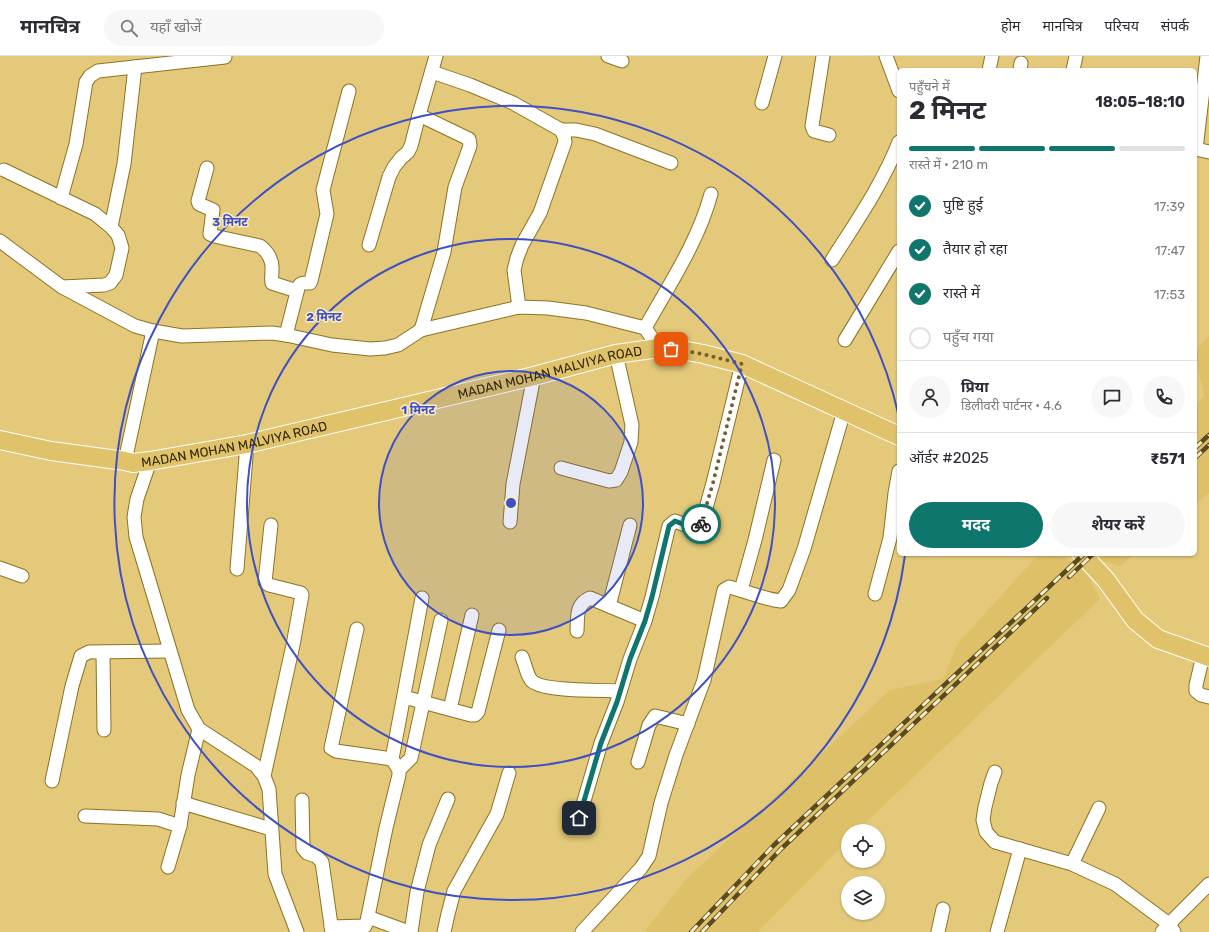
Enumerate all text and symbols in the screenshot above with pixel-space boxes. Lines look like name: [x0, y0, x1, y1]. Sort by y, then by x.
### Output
search box: [104, 10, 384, 46]
text: मानचित्र: [20, 15, 80, 38]
icon: search: [118, 17, 140, 39]
text: यहाँ खोजें: [150, 18, 201, 36]
text: होम: [1001, 18, 1020, 35]
text: मानचित्र: [1042, 18, 1083, 35]
text: परिचय: [1105, 18, 1139, 35]
text: संपर्क: [1161, 18, 1189, 35]
text: पहुँचने में: [909, 79, 950, 94]
text: 18:05–18:10: [1095, 93, 1185, 111]
text: 2 मिनट: [909, 95, 986, 126]
text: रास्ते में · 210 m: [909, 157, 988, 172]
icon: check: [909, 195, 931, 217]
text: पुष्टि हुई: [943, 196, 983, 214]
text: 17:39: [1154, 199, 1185, 214]
text: 3 मिनट: [212, 214, 248, 229]
icon: check: [909, 239, 931, 261]
text: तैयार हो रहा: [943, 240, 1007, 258]
text: 17:47: [1155, 243, 1185, 258]
icon: check: [909, 283, 931, 305]
text: रास्ते में: [943, 284, 980, 302]
text: 17:53: [1154, 287, 1185, 302]
text: 2 मिनट: [306, 309, 342, 324]
text: पहुँच गया: [943, 328, 994, 346]
pin: [654, 332, 688, 366]
icon: bag: [660, 338, 682, 360]
street label: MADAN MOHAN MALVIYA ROAD: [456, 343, 643, 401]
button: person: [909, 376, 951, 418]
button: chat: [1091, 376, 1133, 418]
button: phone: [1143, 376, 1185, 418]
text: प्रिया: [961, 378, 989, 396]
text: डिलीवरी पार्टनर · 4.6: [961, 398, 1062, 413]
text: 1 मिनट: [401, 402, 435, 417]
street label: MADAN MOHAN MALVIYA ROAD: [140, 418, 329, 469]
text: ऑर्डर #2025: [909, 449, 989, 467]
text: ₹571: [1150, 450, 1185, 468]
centre of rings: [504, 496, 518, 510]
button: मदद: [909, 502, 1043, 548]
button: शेयर करें: [1051, 502, 1185, 548]
courier: [681, 504, 721, 544]
icon: bike: [690, 513, 712, 535]
pin: [562, 801, 596, 835]
icon: home: [568, 807, 590, 829]
map controls: [841, 824, 885, 920]
button: locate: [841, 824, 885, 868]
button: layers: [841, 876, 885, 920]

